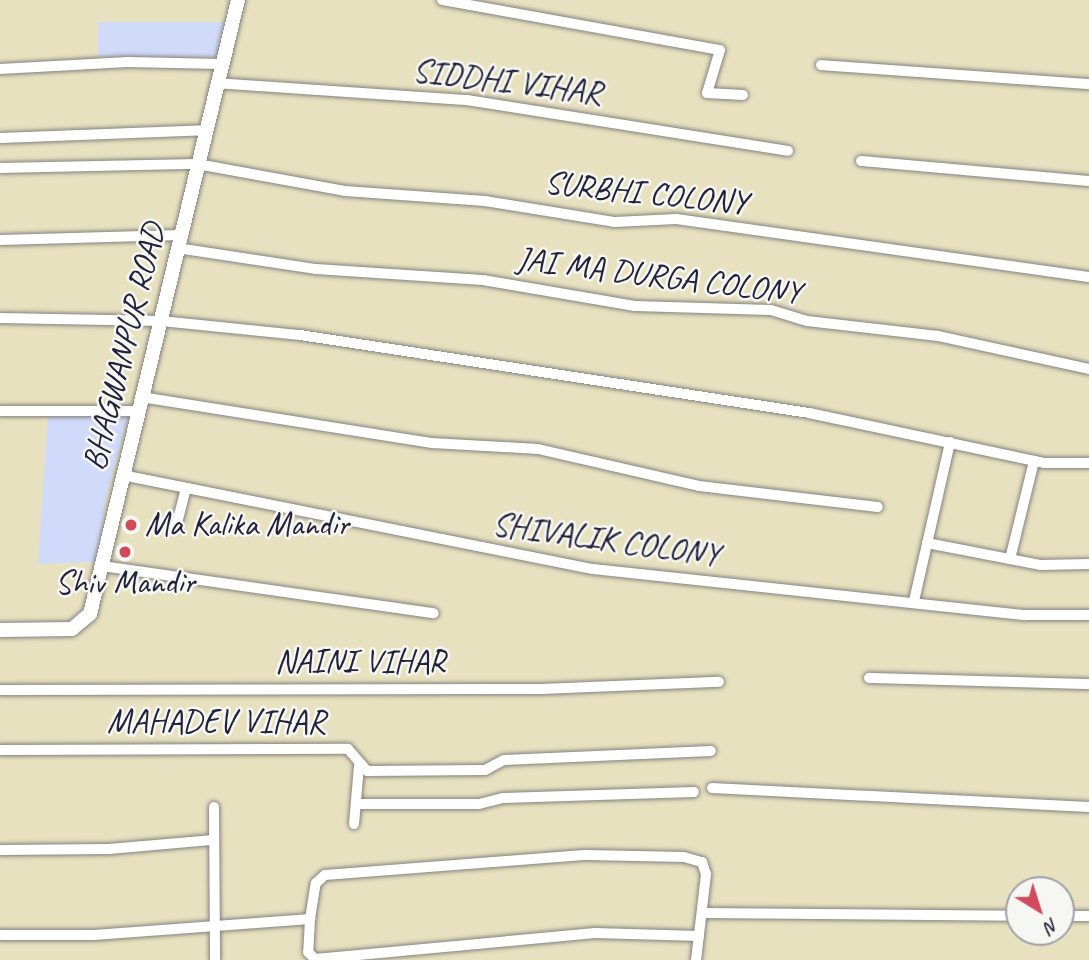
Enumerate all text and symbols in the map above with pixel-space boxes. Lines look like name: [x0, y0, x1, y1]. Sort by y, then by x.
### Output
street label: SIDDHI VIHAR: [411, 51, 603, 113]
street label: SURBHI COLONY: [544, 163, 748, 223]
street label: BHAGWANPUR ROAD: [74, 219, 174, 475]
street label: JAI MA DURGA COLONY: [516, 239, 802, 313]
place label: Ma Kalika Mandir: [145, 505, 350, 545]
street label: SHIVALIK COLONY: [491, 505, 721, 575]
marker: Ma Kalika Mandir: [123, 517, 139, 533]
marker: Shiv Mandir: [117, 544, 133, 560]
place label: Shiv Mandir: [54, 563, 196, 603]
street label: NAINI VIHAR: [275, 642, 445, 682]
street label: MAHADEV VIHAR: [108, 702, 324, 742]
north arrow: [1005, 876, 1075, 946]
text: N: [1040, 913, 1064, 939]

